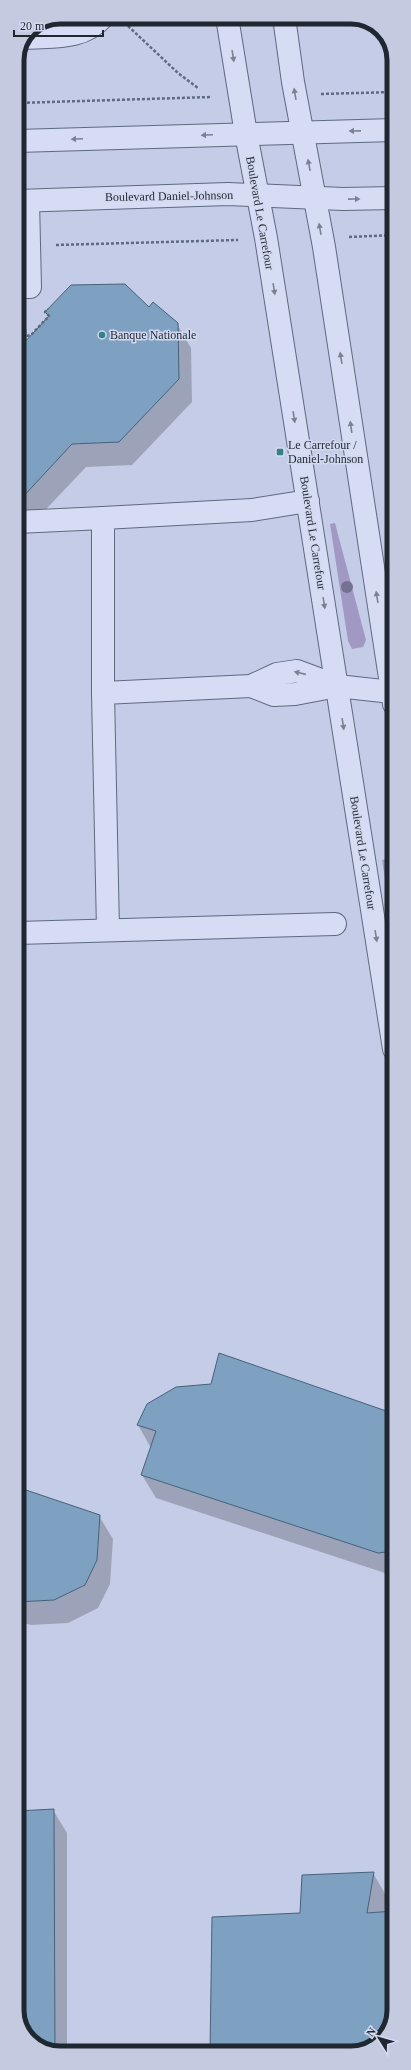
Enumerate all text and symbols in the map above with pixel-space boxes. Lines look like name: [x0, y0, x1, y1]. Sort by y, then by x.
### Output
scale bar: [14, 12, 103, 38]
text: 20 m: [20, 19, 45, 33]
one-way arrow: [230, 50, 236, 62]
one-way arrow: [292, 88, 298, 100]
one-way arrow: [349, 127, 361, 134]
one-way arrow: [200, 132, 213, 138]
one-way arrow: [70, 136, 83, 142]
street label: Boulevard Le Carrefour: [243, 155, 277, 271]
one-way arrow: [305, 159, 311, 171]
street label: Boulevard Daniel-Johnson: [105, 188, 233, 204]
one-way arrow: [348, 196, 361, 202]
one-way arrow: [317, 223, 323, 235]
one-way arrow: [271, 283, 277, 295]
place label: Banque Nationale: [110, 328, 196, 342]
marker: Banque Nationale: [97, 330, 107, 340]
one-way arrow: [338, 351, 344, 364]
one-way arrow: [292, 411, 298, 423]
one-way arrow: [348, 421, 354, 433]
place label: Le Carrefour / Daniel-Johnson: [288, 438, 363, 466]
marker: Le Carrefour / Daniel-Johnson: [275, 447, 285, 457]
street label: Boulevard Le Carrefour: [297, 475, 329, 591]
one-way arrow: [374, 591, 380, 603]
one-way arrow: [321, 597, 327, 609]
one-way arrow: [294, 670, 306, 676]
one-way arrow: [340, 718, 346, 730]
street label: Boulevard Le Carrefour: [347, 795, 379, 911]
one-way arrow: [373, 930, 379, 942]
north arrow: [359, 2018, 399, 2058]
text: N: [364, 2025, 378, 2039]

